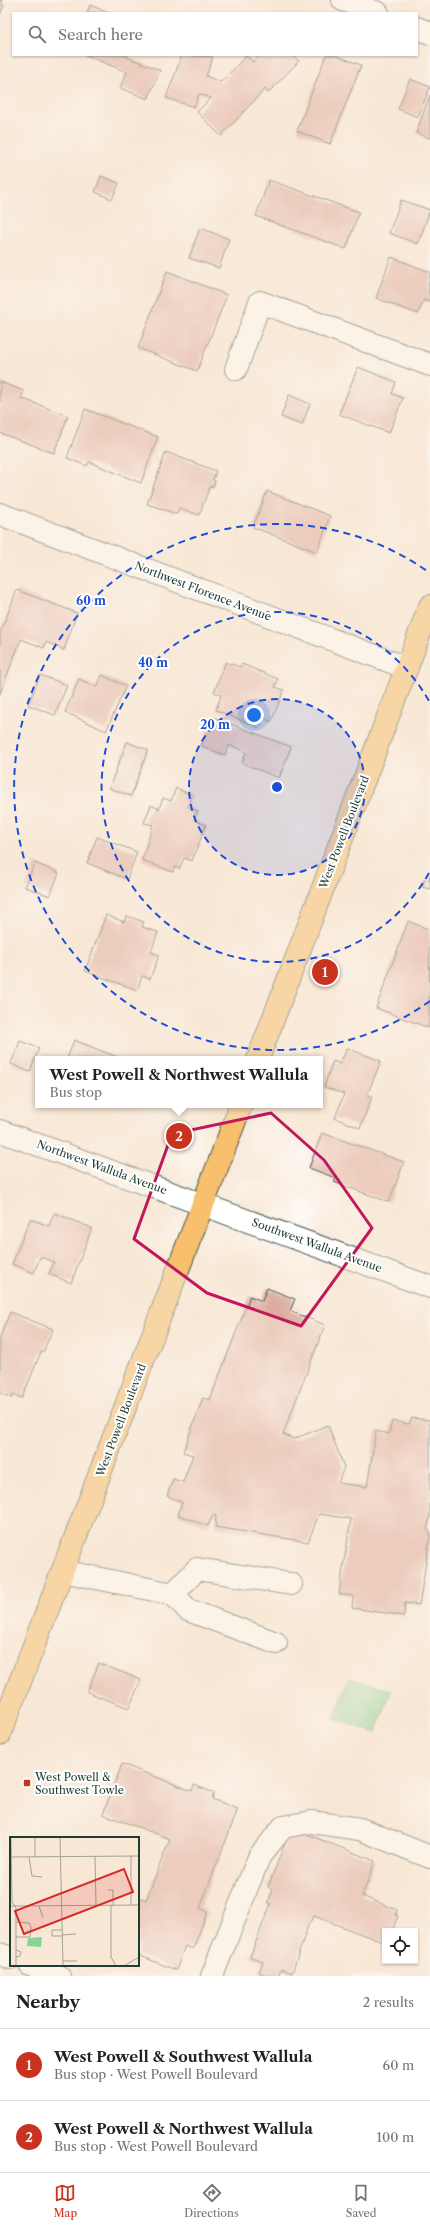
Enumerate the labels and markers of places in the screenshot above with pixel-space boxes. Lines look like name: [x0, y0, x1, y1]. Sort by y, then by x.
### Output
centre of rings: [270, 780, 284, 794]
pin: 1: [312, 957, 338, 987]
pin: 2: [166, 1121, 192, 1151]
place label: West Powell & Southwest Towle: [34, 1770, 124, 1797]
marker: West Powell & Southwest Towle: [22, 1778, 32, 1788]

